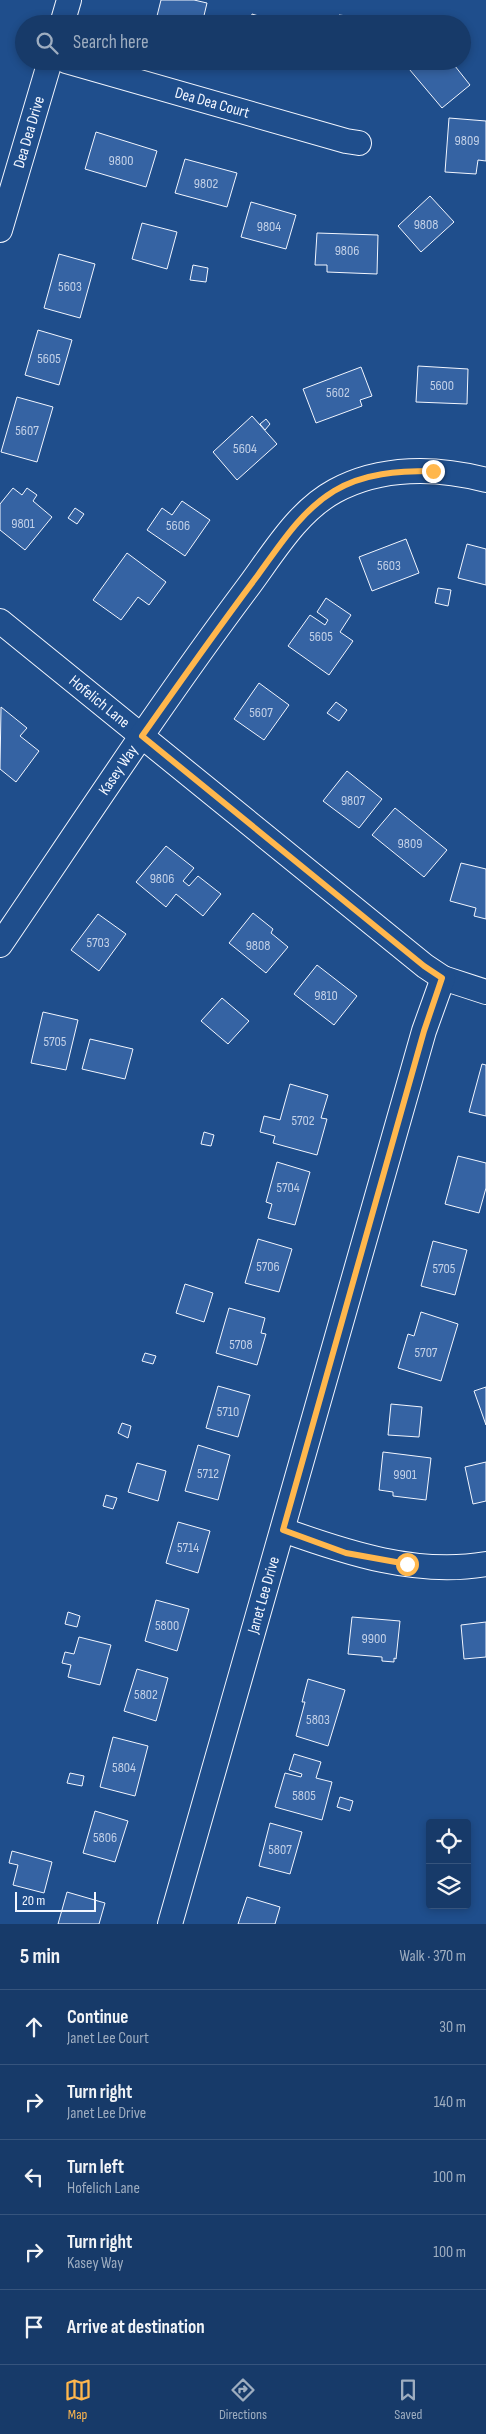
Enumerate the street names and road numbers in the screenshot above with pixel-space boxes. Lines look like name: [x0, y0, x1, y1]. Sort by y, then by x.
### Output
street label: Dea Dea Court: [173, 83, 252, 122]
street label: Dea Dea Drive: [9, 94, 49, 170]
street label: Hofelich Lane: [65, 671, 134, 732]
street label: Kasey Way: [94, 742, 142, 799]
street label: Janet Lee Drive: [243, 1554, 284, 1637]

